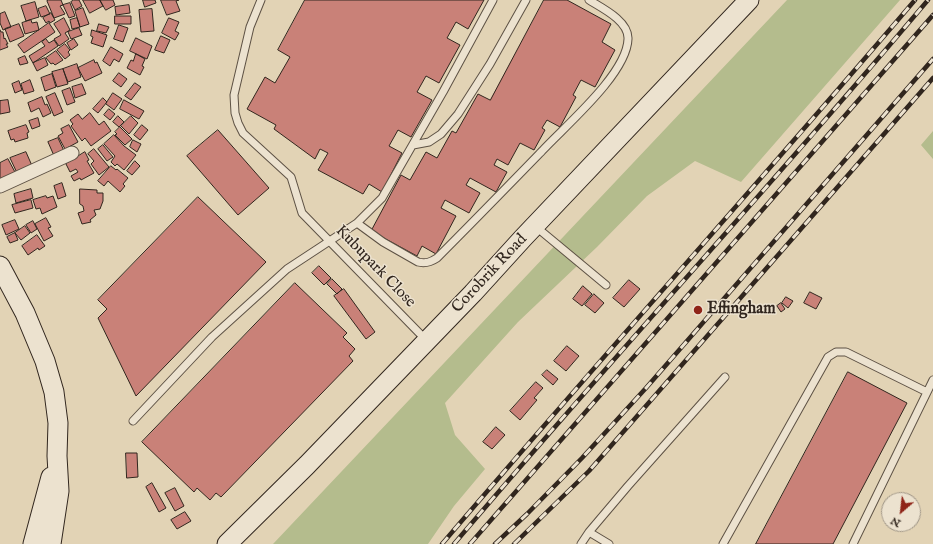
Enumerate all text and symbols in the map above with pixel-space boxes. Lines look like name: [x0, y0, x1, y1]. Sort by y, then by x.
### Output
street label: Kubupark Close: [331, 222, 419, 312]
street label: Corobrik Road: [448, 230, 532, 318]
place label: Effingham: [707, 300, 776, 320]
marker: Effingham: [692, 304, 704, 316]
north arrow: [881, 492, 921, 532]
text: N: [888, 513, 903, 530]

